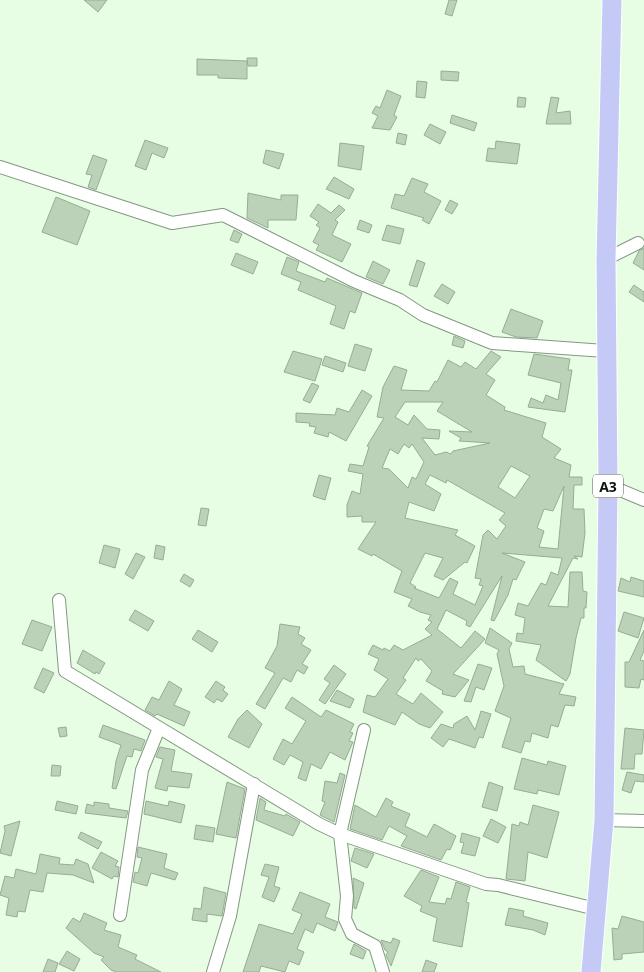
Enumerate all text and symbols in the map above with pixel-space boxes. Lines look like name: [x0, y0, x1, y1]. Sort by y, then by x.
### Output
road number: A3: [593, 474, 623, 498]

